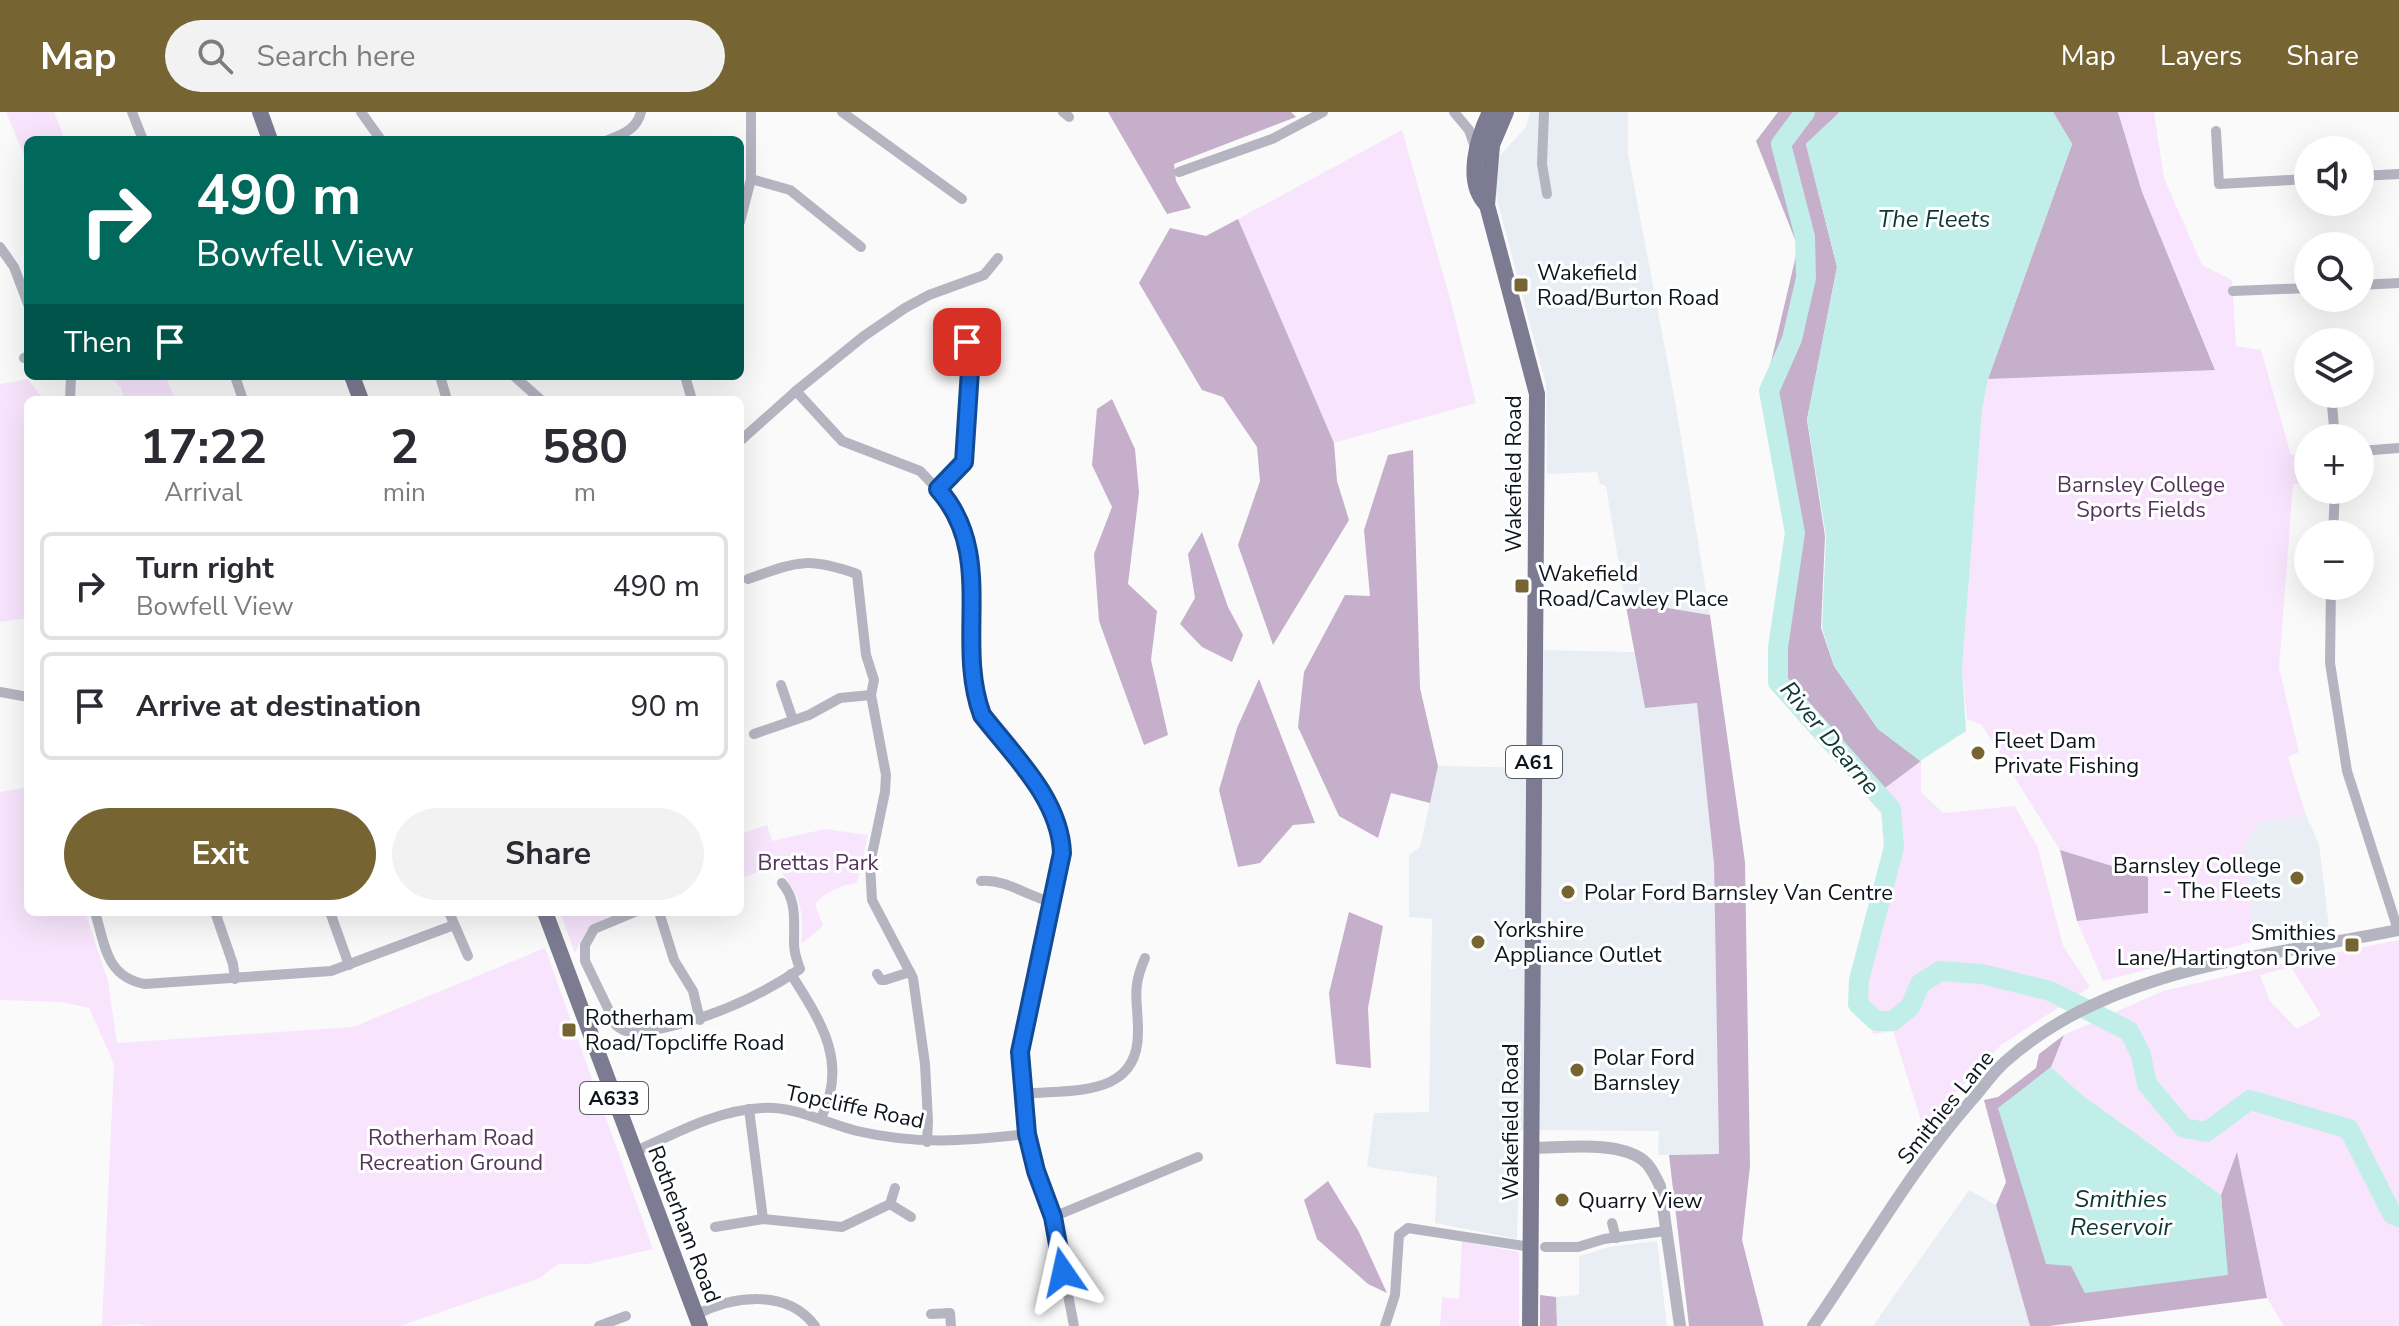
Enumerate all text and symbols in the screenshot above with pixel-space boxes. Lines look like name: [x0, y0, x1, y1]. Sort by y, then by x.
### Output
search box: [165, 20, 725, 92]
text: Map: [40, 31, 117, 82]
icon: search: [193, 34, 237, 78]
text: Search here: [257, 36, 416, 77]
text: Map: [2061, 37, 2116, 75]
text: Layers: [2160, 37, 2242, 75]
text: Share: [2286, 37, 2359, 75]
map controls: [2294, 136, 2374, 600]
button: sound: [2294, 136, 2374, 216]
text: 490 m: [196, 157, 361, 234]
icon: right: [64, 168, 168, 272]
water label: The Fleets: [1878, 203, 1990, 235]
text: Bowfell View: [196, 230, 414, 279]
button: search: [2294, 232, 2374, 312]
place label: Wakefield Road/Burton Road: [1537, 258, 1719, 313]
marker: Wakefield Road/Burton Road: [1512, 276, 1530, 294]
pin: [933, 308, 1001, 376]
icon: arrive: [148, 320, 192, 364]
icon: arrive: [945, 320, 989, 364]
text: Then: [64, 322, 132, 363]
button: layers: [2294, 328, 2374, 408]
street label: Wakefield Road: [1499, 395, 1529, 553]
text: 17:22: [140, 414, 267, 480]
text: 2: [390, 414, 419, 480]
text: 580: [542, 414, 628, 480]
button: +: [2294, 424, 2374, 504]
park label: Barnsley College Sports Fields: [2057, 470, 2225, 525]
text: Arrival: [164, 475, 243, 510]
text: min: [383, 475, 426, 510]
text: m: [574, 475, 596, 510]
button: −: [2294, 520, 2374, 600]
text: Turn right: [136, 548, 274, 589]
place label: Wakefield Road/Cawley Place: [1538, 559, 1728, 614]
icon: right: [68, 564, 112, 608]
text: 490 m: [613, 566, 700, 607]
marker: Wakefield Road/Cawley Place: [1513, 577, 1531, 595]
text: Bowfell View: [136, 589, 294, 624]
water label: River Dearne: [1773, 674, 1887, 802]
icon: arrive: [68, 684, 112, 728]
text: Arrive at destination: [136, 686, 421, 727]
text: 90 m: [631, 686, 700, 727]
place label: Fleet Dam Private Fishing: [1994, 726, 2139, 781]
marker: Fleet Dam Private Fishing: [1969, 744, 1987, 762]
road number: A61: [1506, 746, 1562, 778]
button: Exit: [64, 808, 376, 900]
button: Share: [392, 808, 704, 900]
park label: Brettas Park: [757, 848, 880, 878]
place label: Barnsley College - The Fleets: [2113, 851, 2281, 906]
marker: Barnsley College - The Fleets: [2288, 869, 2306, 887]
place label: Polar Ford Barnsley Van Centre: [1584, 878, 1893, 908]
marker: Polar Ford Barnsley Van Centre: [1559, 883, 1577, 901]
place label: Yorkshire Appliance Outlet: [1493, 915, 1662, 970]
place label: Smithies Lane/Hartington Drive: [2117, 918, 2336, 973]
marker: Yorkshire Appliance Outlet: [1469, 933, 1487, 951]
marker: Smithies Lane/Hartington Drive: [2343, 936, 2361, 954]
place label: Rotherham Road/Topcliffe Road: [585, 1003, 784, 1058]
marker: Rotherham Road/Topcliffe Road: [560, 1021, 578, 1039]
street label: Wakefield Road: [1496, 1043, 1526, 1201]
place label: Polar Ford Barnsley: [1593, 1043, 1695, 1098]
street label: Smithies Lane: [1891, 1044, 2001, 1171]
marker: Polar Ford Barnsley: [1568, 1061, 1586, 1079]
street label: Topcliffe Road: [783, 1078, 927, 1136]
road number: A633: [580, 1082, 648, 1114]
park label: Rotherham Road Recreation Ground: [359, 1123, 543, 1178]
street label: Rotherham Road: [640, 1141, 728, 1307]
water label: Smithies Reservoir: [2070, 1183, 2173, 1243]
place label: Quarry View: [1578, 1186, 1703, 1216]
marker: Quarry View: [1553, 1191, 1571, 1209]
position arrow: [1021, 1230, 1105, 1314]

